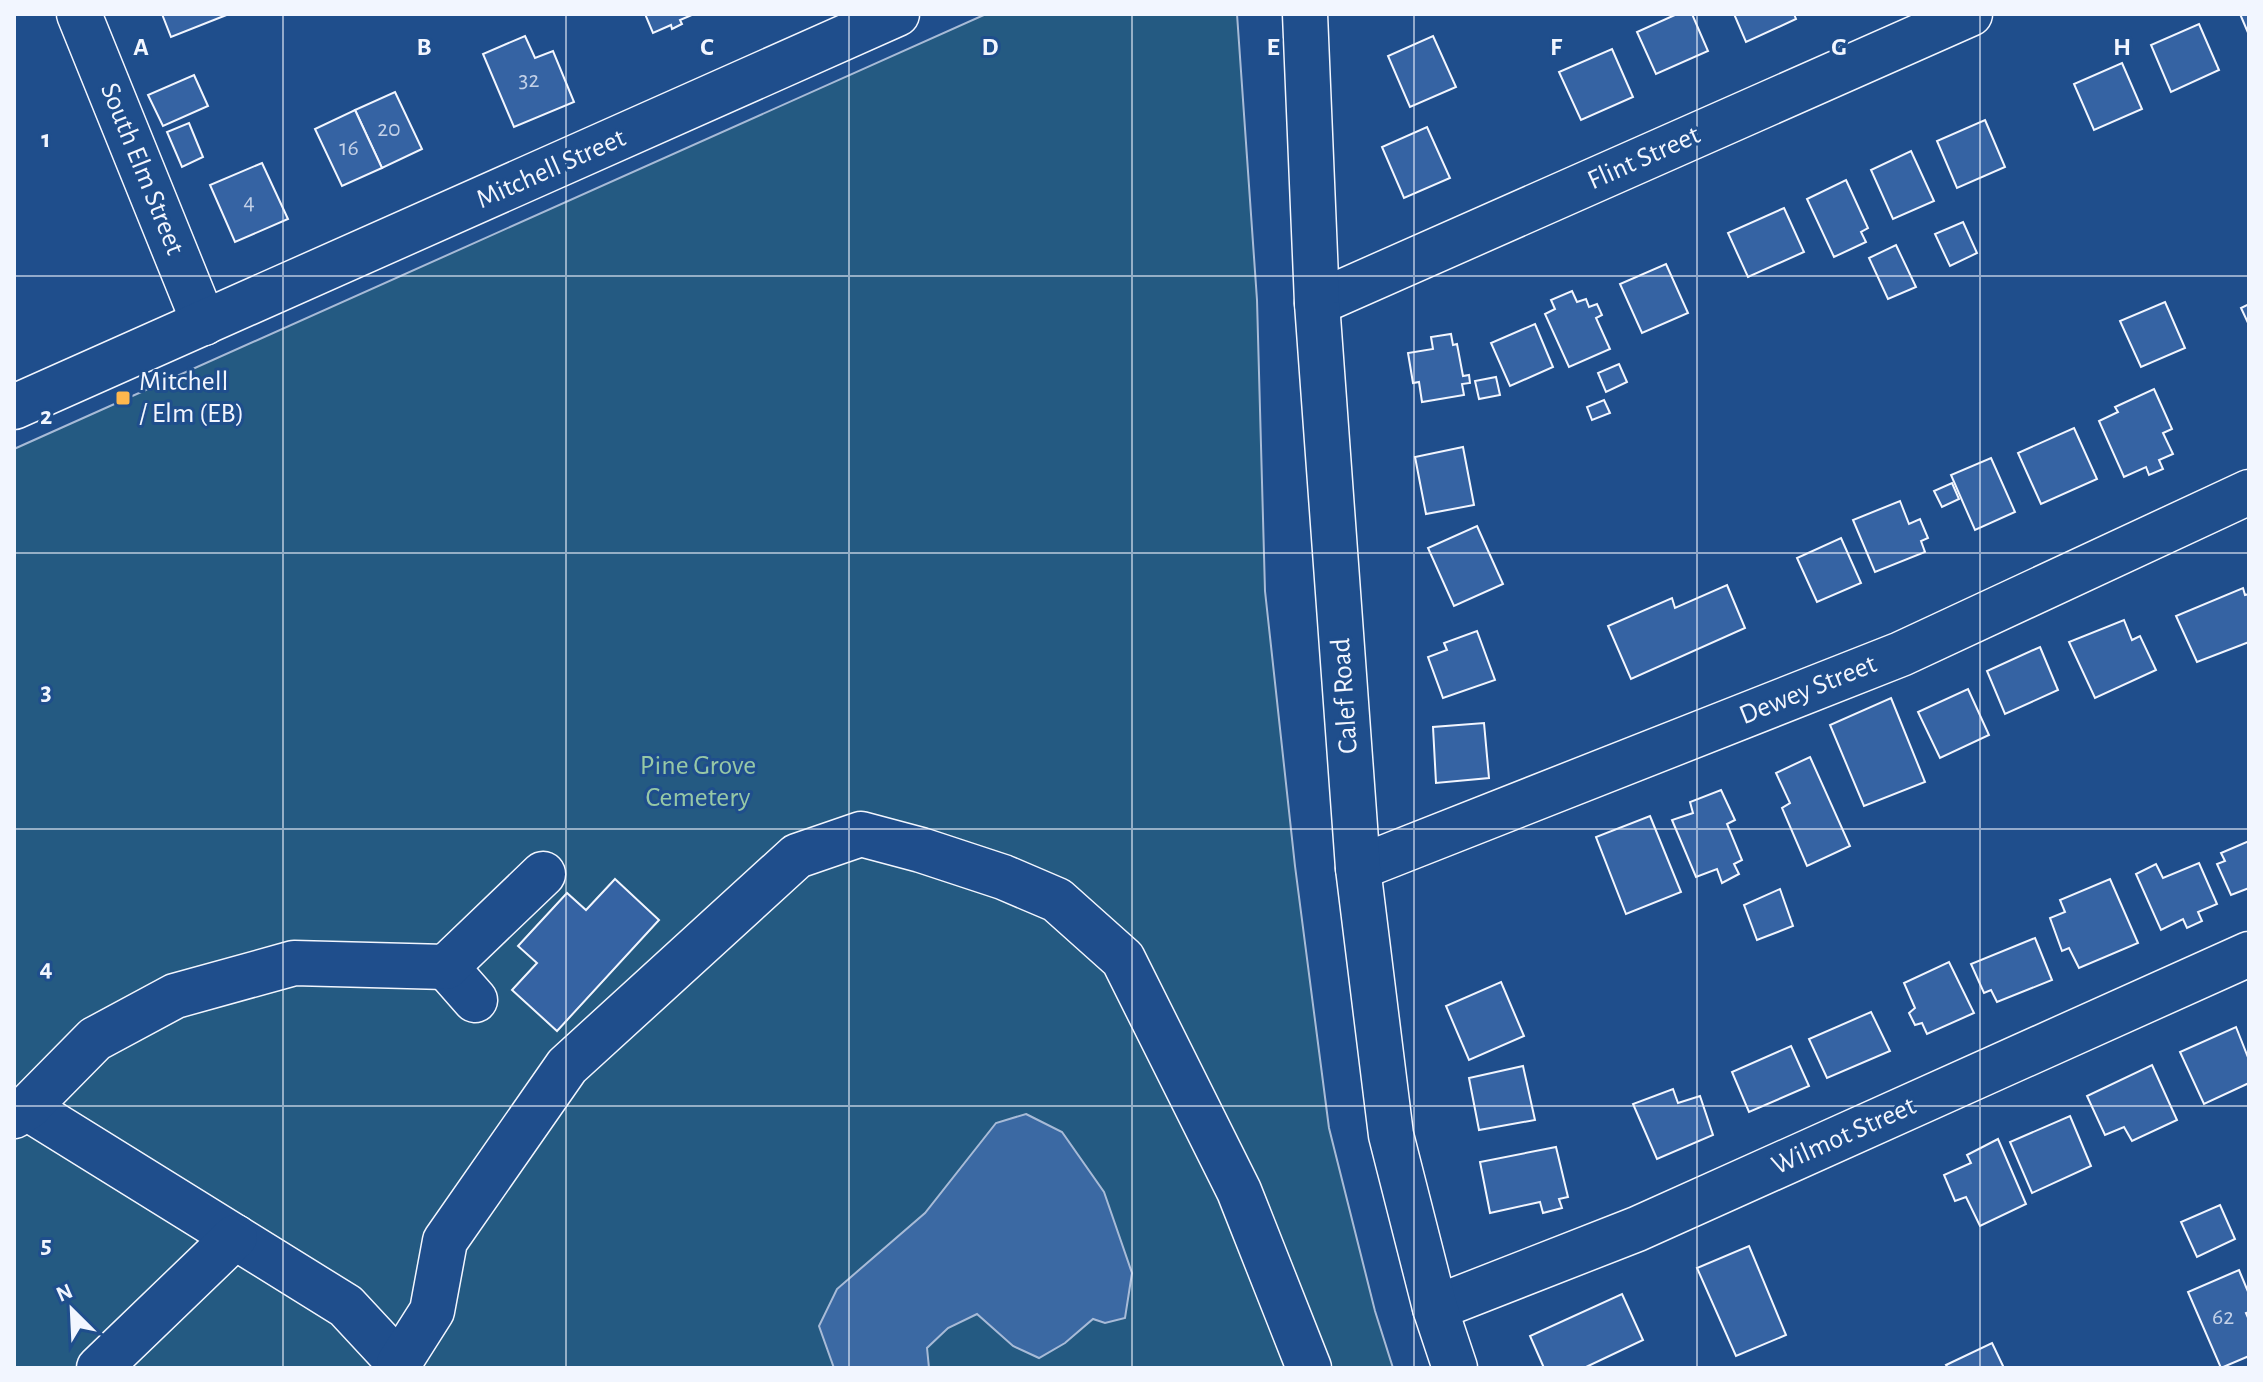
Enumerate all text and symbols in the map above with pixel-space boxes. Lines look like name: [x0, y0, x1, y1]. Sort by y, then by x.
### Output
text: A: [133, 34, 149, 60]
text: B: [416, 34, 432, 60]
text: C: [700, 34, 714, 60]
text: D: [981, 34, 999, 60]
text: E: [1266, 34, 1280, 60]
text: F: [1550, 34, 1563, 60]
text: G: [1831, 34, 1847, 60]
text: H: [2113, 34, 2131, 60]
house number: 32: [519, 68, 539, 92]
street label: South Elm Street: [95, 79, 189, 259]
house number: 20: [377, 117, 401, 141]
street label: Flint Street: [1584, 121, 1704, 195]
street label: Mitchell Street: [472, 124, 630, 214]
text: 1: [41, 126, 51, 152]
house number: 16: [339, 136, 359, 160]
house number: 4: [243, 190, 255, 214]
place label: Mitchell / Elm (EB): [139, 368, 244, 428]
marker: Mitchell / Elm (EB): [114, 389, 132, 407]
text: 2: [40, 403, 52, 429]
street label: Calef Road: [1327, 637, 1363, 755]
street label: Dewey Street: [1736, 650, 1880, 730]
text: 3: [40, 679, 52, 705]
park label: Pine Grove Cemetery: [640, 752, 756, 812]
text: 4: [39, 955, 53, 981]
street label: Wilmot Street: [1768, 1092, 1920, 1180]
text: 5: [40, 1232, 52, 1258]
north arrow: [32, 1270, 112, 1350]
text: N: [53, 1279, 76, 1306]
house number: 62: [2212, 1305, 2234, 1329]

